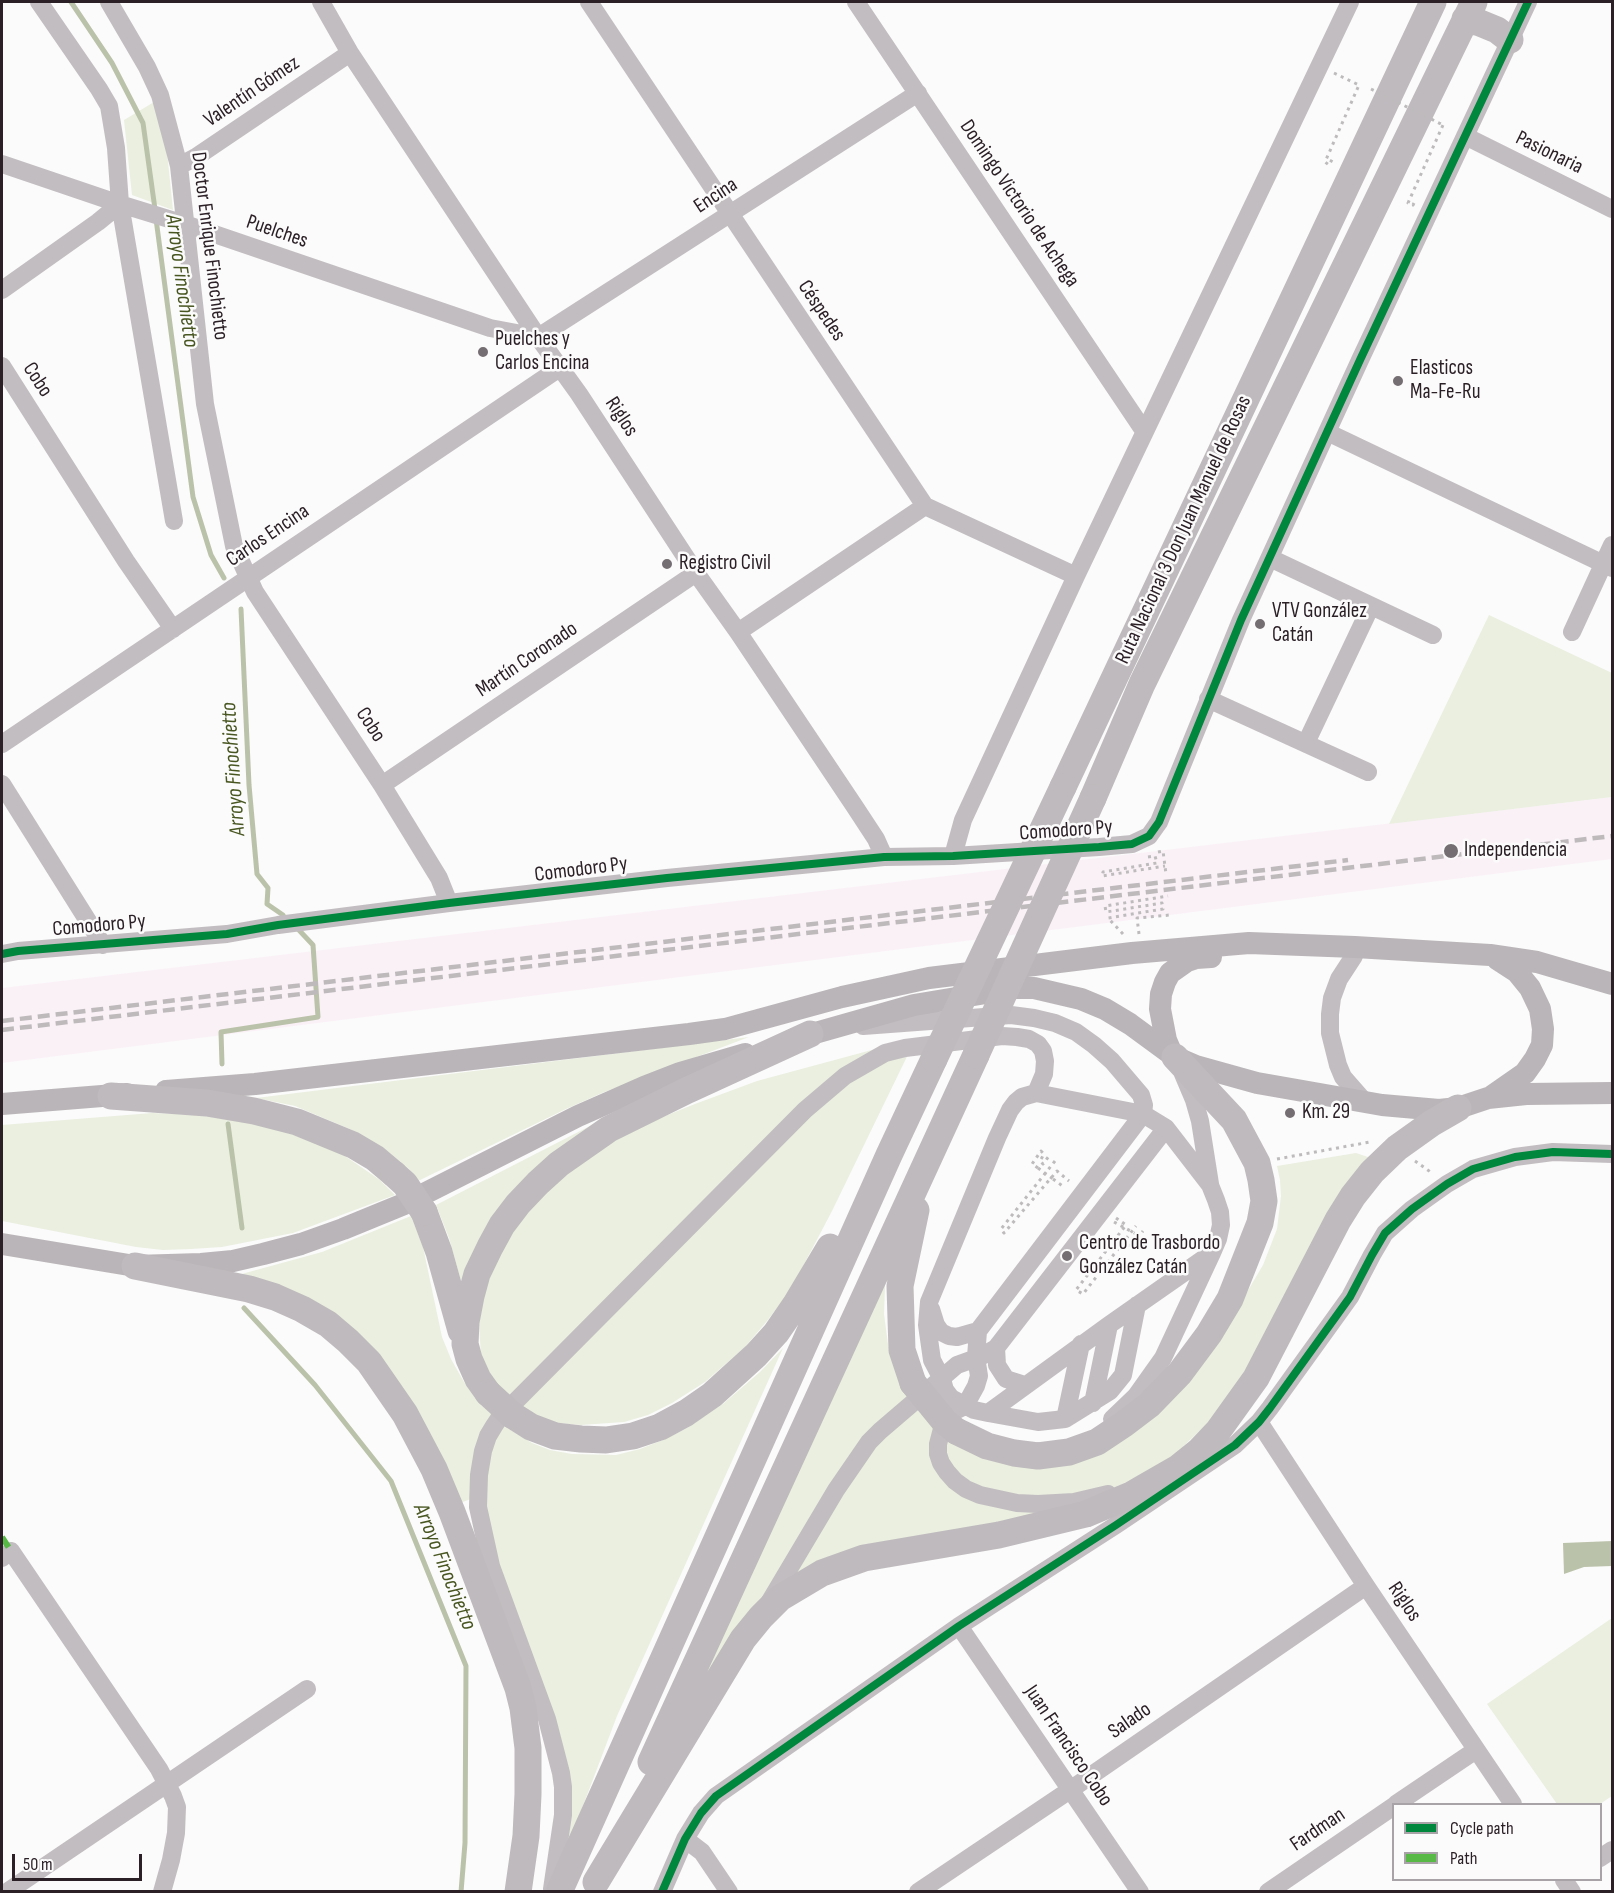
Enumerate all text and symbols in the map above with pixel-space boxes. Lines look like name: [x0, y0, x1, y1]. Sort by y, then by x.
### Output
street label: Valentín Gómez: [199, 51, 305, 133]
street label: Domingo Victorio de Achega: [954, 116, 1084, 292]
street label: Pasionaria: [1511, 126, 1587, 180]
street label: Doctor Enrique Finochietto: [185, 150, 233, 342]
street label: Encina: [689, 173, 743, 219]
street label: Puelches: [243, 210, 311, 254]
water label: Arroyo Finochietto: [159, 213, 203, 349]
street label: Céspedes: [792, 276, 850, 346]
place label: Puelches y Carlos Encina: [495, 327, 589, 377]
marker: Puelches y Carlos Encina: [476, 345, 490, 359]
place label: Elasticos Ma-Fe-Ru: [1410, 356, 1481, 406]
street label: Cobo: [17, 358, 57, 402]
marker: Elasticos Ma-Fe-Ru: [1391, 374, 1405, 388]
street label: Riglos: [599, 392, 643, 442]
street label: Ruta Nacional 3 Don Juan Manuel de Rosas: [1111, 392, 1257, 668]
street label: Carlos Encina: [222, 499, 314, 573]
place label: Registro Civil: [679, 551, 771, 577]
marker: Registro Civil: [660, 557, 674, 571]
place label: VTV González Catán: [1272, 599, 1367, 649]
street label: Martín Coronado: [471, 617, 583, 703]
marker: VTV González Catán: [1253, 617, 1267, 631]
water label: Arroyo Finochietto: [216, 701, 252, 837]
street label: Cobo: [350, 703, 390, 747]
street label: Comodoro Py: [1019, 815, 1113, 847]
place label: Independencia: [1464, 838, 1567, 864]
marker: Independencia: [1442, 842, 1460, 860]
street label: Comodoro Py: [533, 852, 629, 888]
street label: Comodoro Py: [51, 909, 147, 943]
place label: Km. 29: [1302, 1100, 1350, 1126]
marker: Km. 29: [1283, 1106, 1297, 1120]
place label: Centro de Trasbordo González Catán: [1079, 1231, 1220, 1281]
marker: Centro de Trasbordo González Catán: [1060, 1249, 1074, 1263]
water label: Arroyo Finochietto: [407, 1500, 481, 1634]
street label: Riglos: [1382, 1577, 1426, 1627]
street label: Juan Francisco Cobo: [1018, 1681, 1118, 1811]
street label: Salado: [1104, 1697, 1156, 1745]
street label: Fardman: [1286, 1803, 1350, 1857]
legend: [1392, 1803, 1602, 1881]
text: Cycle path: [1450, 1818, 1514, 1839]
scale bar: [15, 1842, 146, 1880]
text: Path: [1450, 1848, 1478, 1869]
text: 50 m: [23, 1854, 53, 1875]

